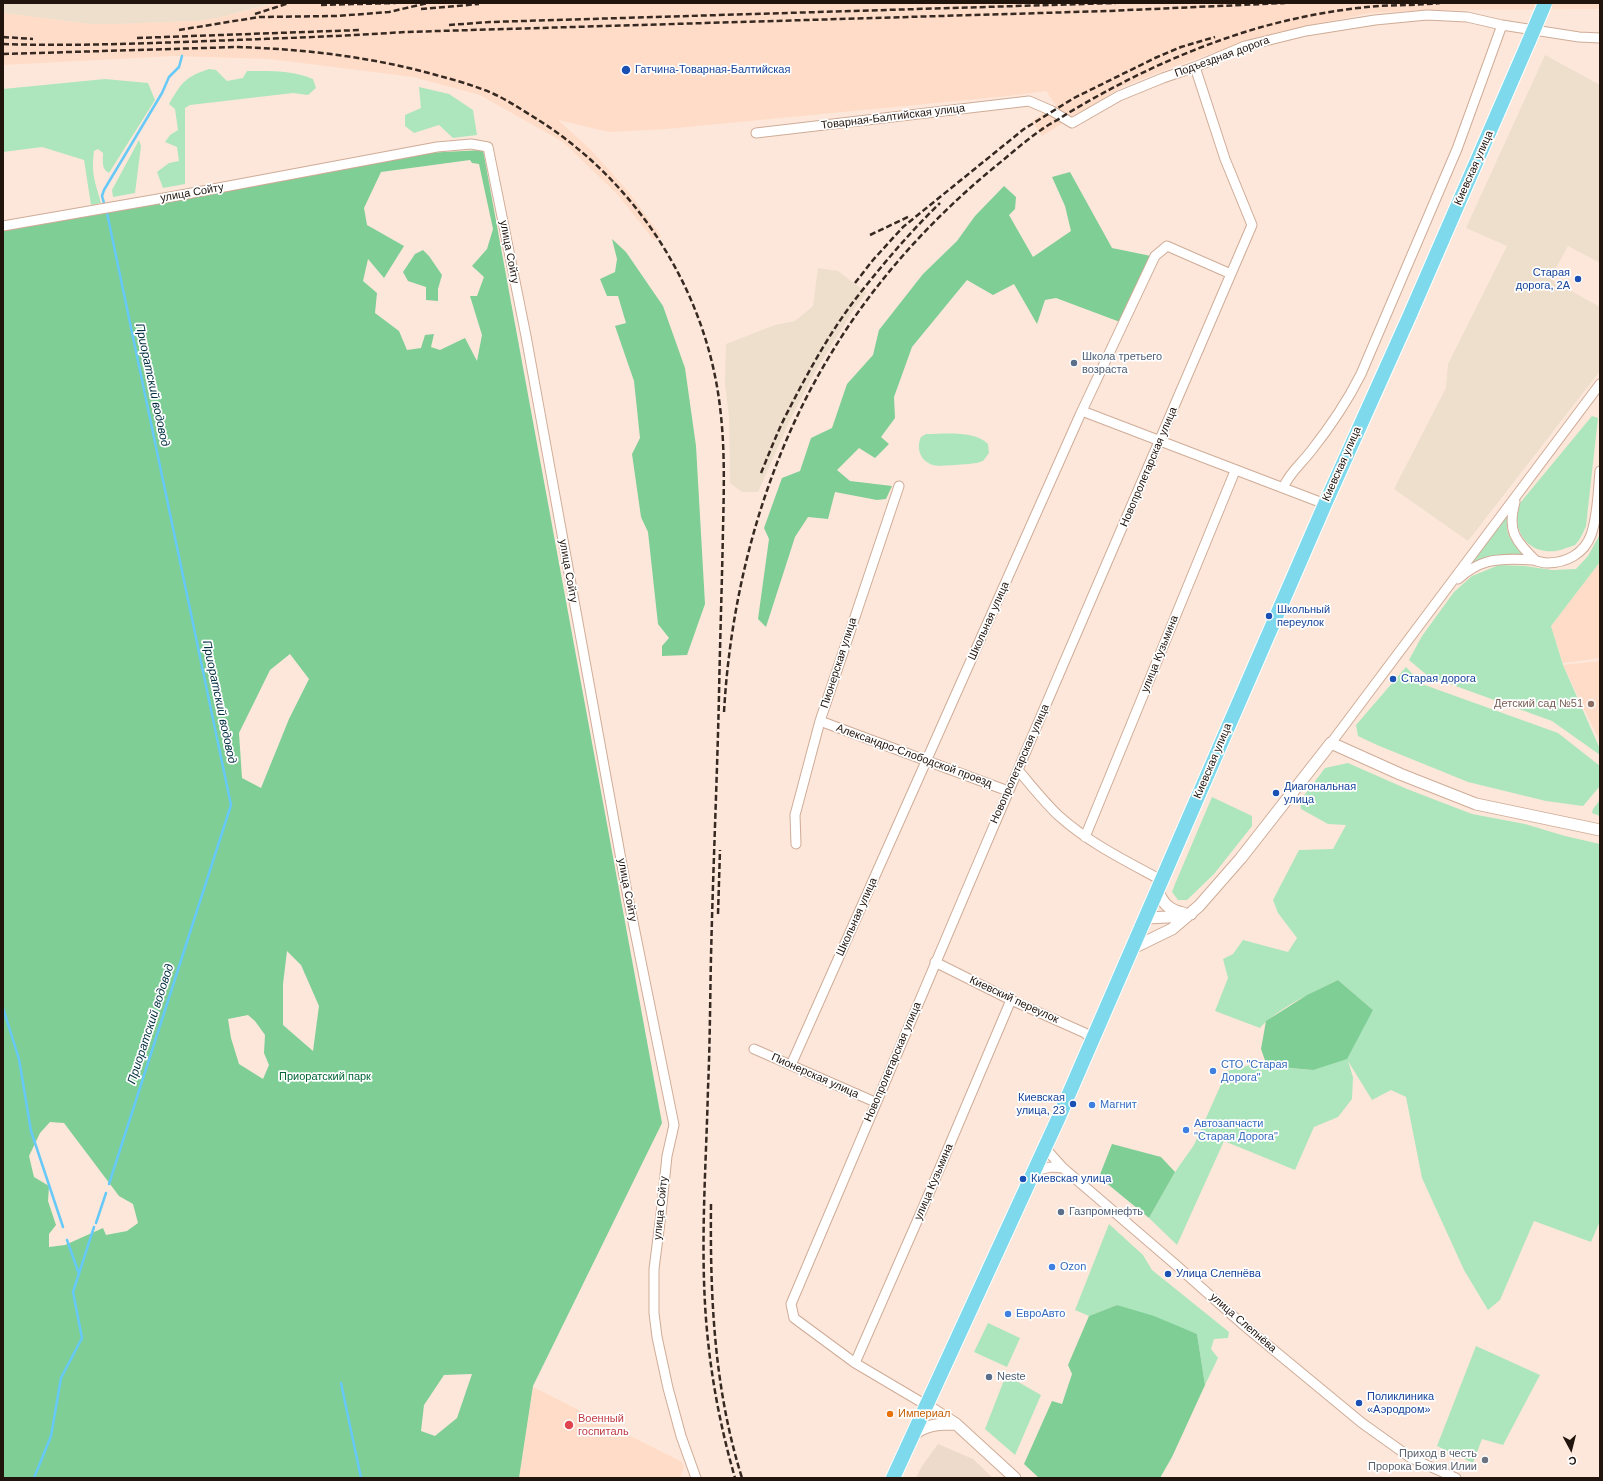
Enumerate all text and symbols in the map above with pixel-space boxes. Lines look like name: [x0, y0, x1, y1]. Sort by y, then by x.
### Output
street label: Подъездная дорога: [1173, 34, 1271, 80]
place label: Гатчина-Товарная-Балтийская: [635, 63, 790, 77]
marker: Гатчина-Товарная-Балтийская: [620, 64, 632, 76]
street label: Товарная-Балтийская улица: [820, 102, 966, 132]
street label: Киевская улица: [1452, 129, 1496, 207]
street label: улица Сойту: [159, 181, 225, 205]
street label: улица Сойту: [496, 219, 522, 285]
place label: Старая дорога, 2А: [1516, 266, 1570, 292]
marker: Старая дорога, 2А: [1573, 274, 1583, 284]
water label: Приоратский водовод: [132, 322, 172, 448]
place label: Школа третьего возраста: [1082, 350, 1162, 376]
marker: Школа третьего возраста: [1069, 358, 1079, 368]
street label: Новопролетарская улица: [1118, 405, 1180, 529]
street label: Киевская улица: [1320, 425, 1364, 503]
street label: улица Сойту: [556, 538, 580, 604]
street label: Школьная улица: [966, 580, 1012, 662]
place label: Школьный переулок: [1277, 603, 1330, 629]
marker: Школьный переулок: [1264, 611, 1274, 621]
street label: улица Кузьмина: [1139, 614, 1181, 694]
street label: Пионерская улица: [818, 616, 860, 710]
water label: Приоратский водовод: [199, 639, 239, 765]
place label: Старая дорога: [1401, 672, 1476, 686]
marker: Старая дорога: [1388, 674, 1398, 684]
place label: Детский сад №51: [1494, 697, 1583, 711]
marker: Детский сад №51: [1586, 699, 1596, 709]
street label: Новопролетарская улица: [988, 702, 1052, 826]
street label: Киевская улица: [1191, 721, 1235, 801]
street label: Александро-Слободской проезд: [834, 722, 994, 790]
place label: Диагональная улица: [1284, 780, 1356, 806]
marker: Диагональная улица: [1271, 788, 1281, 798]
street label: улица Сойту: [614, 857, 640, 923]
street label: Школьная улица: [834, 876, 880, 958]
water label: Приоратский водовод: [125, 962, 177, 1086]
street label: Киевский переулок: [967, 974, 1061, 1026]
street label: Новопролетарская улица: [862, 1000, 924, 1124]
street label: Пионерская улица: [769, 1051, 861, 1101]
place label: СТО "Старая Дорога": [1221, 1058, 1287, 1084]
marker: СТО "Старая Дорога": [1208, 1066, 1218, 1076]
park label: Приоратский парк: [279, 1070, 371, 1084]
place label: Киевская улица, 23: [1016, 1091, 1065, 1117]
place label: Магнит: [1100, 1098, 1137, 1112]
marker: Киевская улица, 23: [1068, 1099, 1078, 1109]
marker: Магнит: [1087, 1100, 1097, 1110]
place label: Автозапчасти "Старая Дорога": [1194, 1117, 1278, 1143]
marker: Автозапчасти "Старая Дорога": [1181, 1125, 1191, 1135]
street label: улица Кузьмина: [912, 1142, 956, 1222]
place label: Киевская улица: [1031, 1172, 1111, 1186]
marker: Киевская улица: [1018, 1174, 1028, 1184]
street label: улица Сойту: [651, 1175, 671, 1241]
place label: Газпромнефть: [1069, 1205, 1143, 1219]
marker: Газпромнефть: [1056, 1207, 1066, 1217]
place label: Ozon: [1060, 1260, 1086, 1274]
marker: Ozon: [1047, 1262, 1057, 1272]
place label: Улица Слепнёва: [1176, 1267, 1261, 1281]
marker: Улица Слепнёва: [1163, 1269, 1173, 1279]
street label: улица Слепнёва: [1207, 1291, 1279, 1355]
place label: ЕвроАвто: [1016, 1307, 1065, 1321]
marker: ЕвроАвто: [1003, 1309, 1013, 1319]
place label: Neste: [997, 1370, 1026, 1384]
marker: Neste: [984, 1372, 994, 1382]
place label: Поликлиника «Аэродром»: [1367, 1390, 1434, 1416]
marker: Поликлиника «Аэродром»: [1354, 1398, 1364, 1408]
place label: Империал: [898, 1407, 950, 1421]
marker: Империал: [885, 1409, 895, 1419]
place label: Военный госпиталь: [578, 1412, 629, 1438]
marker: Военный госпиталь: [563, 1419, 575, 1431]
north arrow: [1551, 1429, 1591, 1469]
place label: Приход в честь Пророка Божия Илии: [1368, 1447, 1477, 1473]
text: С: [1568, 1454, 1577, 1467]
marker: Приход в честь Пророка Божия Илии: [1480, 1455, 1490, 1465]

